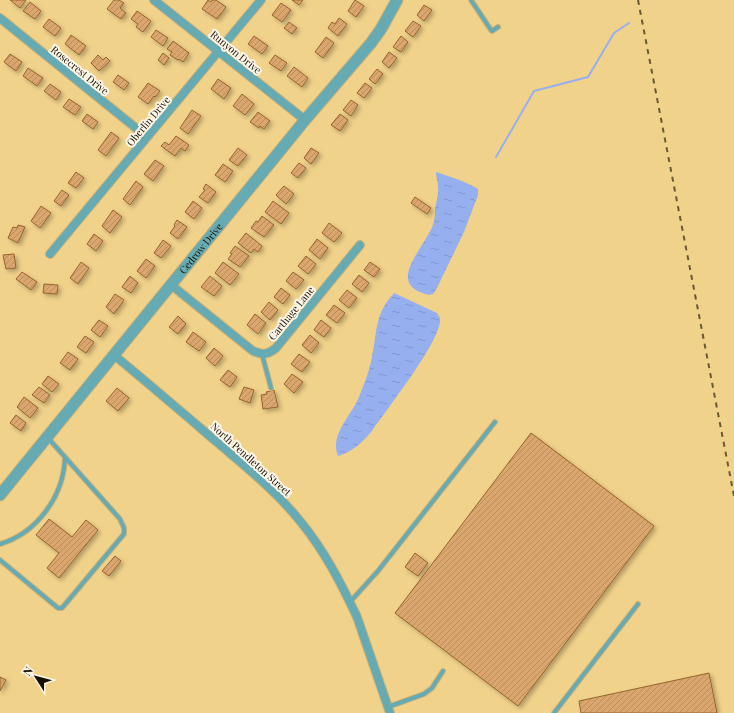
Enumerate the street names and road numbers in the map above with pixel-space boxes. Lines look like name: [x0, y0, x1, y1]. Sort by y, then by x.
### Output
street label: Runyon Drive: [208, 27, 264, 77]
street label: Rosecrest Drive: [48, 42, 112, 98]
street label: Oberlin Drive: [123, 93, 173, 149]
street label: Cedrow Drive: [176, 220, 226, 277]
street label: Carthage Lane: [265, 283, 317, 343]
street label: North Pendleton Street: [208, 419, 294, 499]

